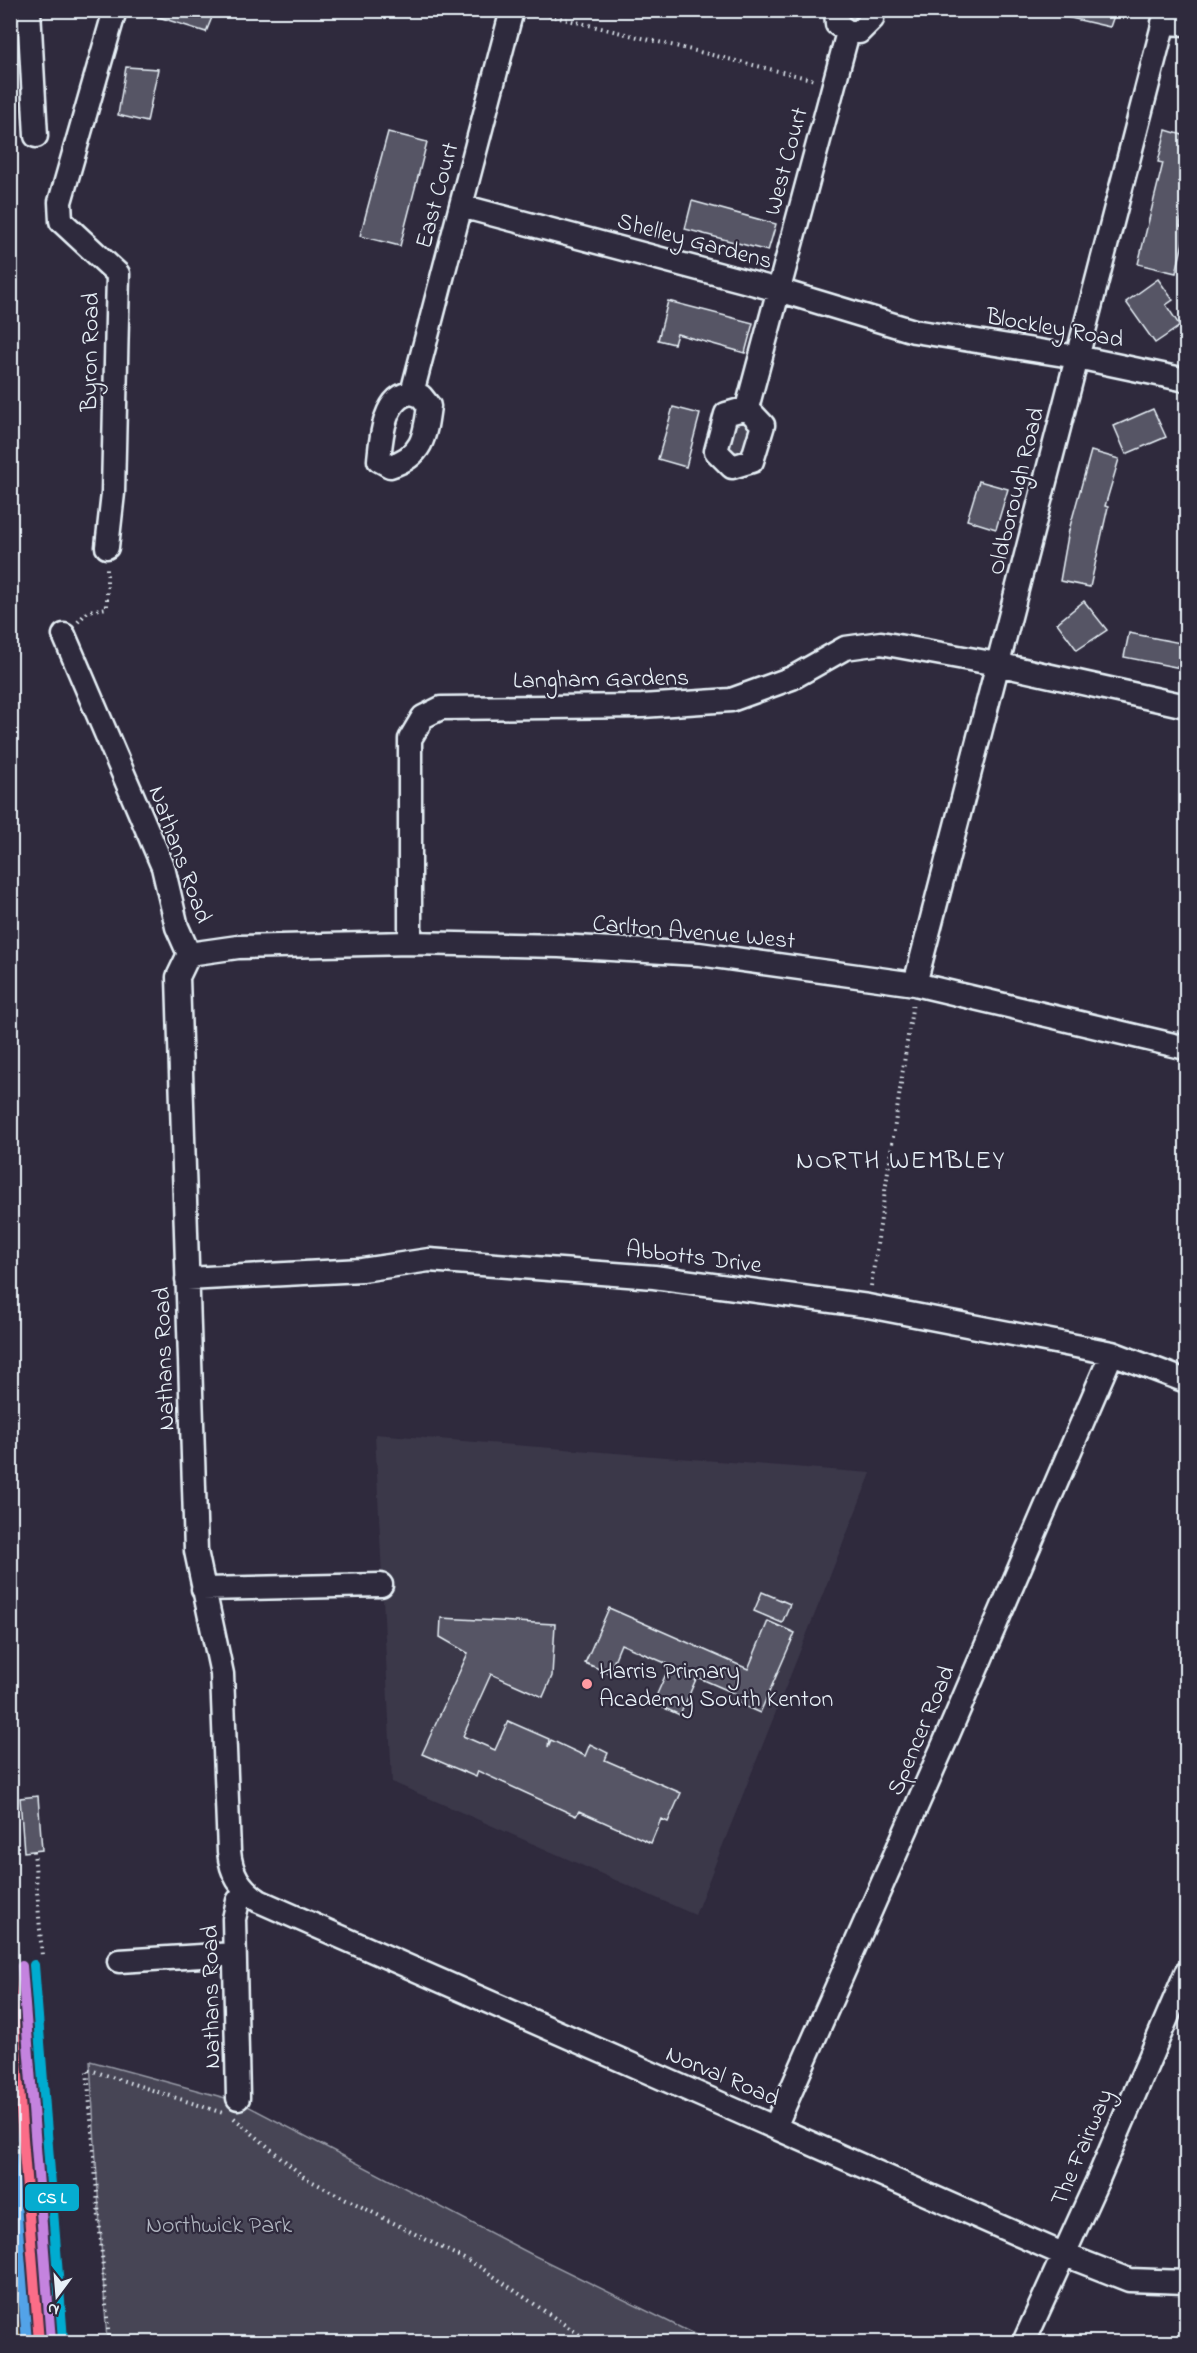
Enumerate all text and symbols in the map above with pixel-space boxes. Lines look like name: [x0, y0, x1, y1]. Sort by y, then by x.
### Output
street label: West Court: [756, 104, 819, 220]
street label: East Court: [407, 139, 469, 253]
street label: Shelley Gardens: [613, 205, 776, 281]
street label: Byron Road: [73, 292, 111, 413]
street label: Blockley Road: [982, 300, 1126, 360]
street label: Oldborough Road: [980, 404, 1055, 579]
street label: Langham Gardens: [513, 661, 689, 700]
street label: Nathans Road: [138, 781, 220, 929]
street label: Carlton Avenue West: [591, 907, 797, 960]
district label: NORTH WEMBLEY: [796, 1143, 1006, 1181]
street label: Abbotts Drive: [624, 1233, 764, 1284]
street label: Nathans Road: [145, 1286, 185, 1431]
place label: Harris Primary Academy South Kenton: [599, 1655, 833, 1719]
street label: Spencer Road: [879, 1660, 966, 1801]
marker: Harris Primary Academy South Kenton: [580, 1677, 594, 1691]
street label: Nathans Road: [194, 1924, 231, 2069]
street label: Norval Road: [660, 2038, 785, 2117]
street label: The Fairway: [1043, 2084, 1125, 2212]
line badge: CS L: [24, 2183, 80, 2212]
text: CS L: [38, 2187, 68, 2211]
park label: Northwick Park: [146, 2209, 293, 2244]
north arrow: [27, 2266, 87, 2326]
text: N: [45, 2295, 62, 2322]

